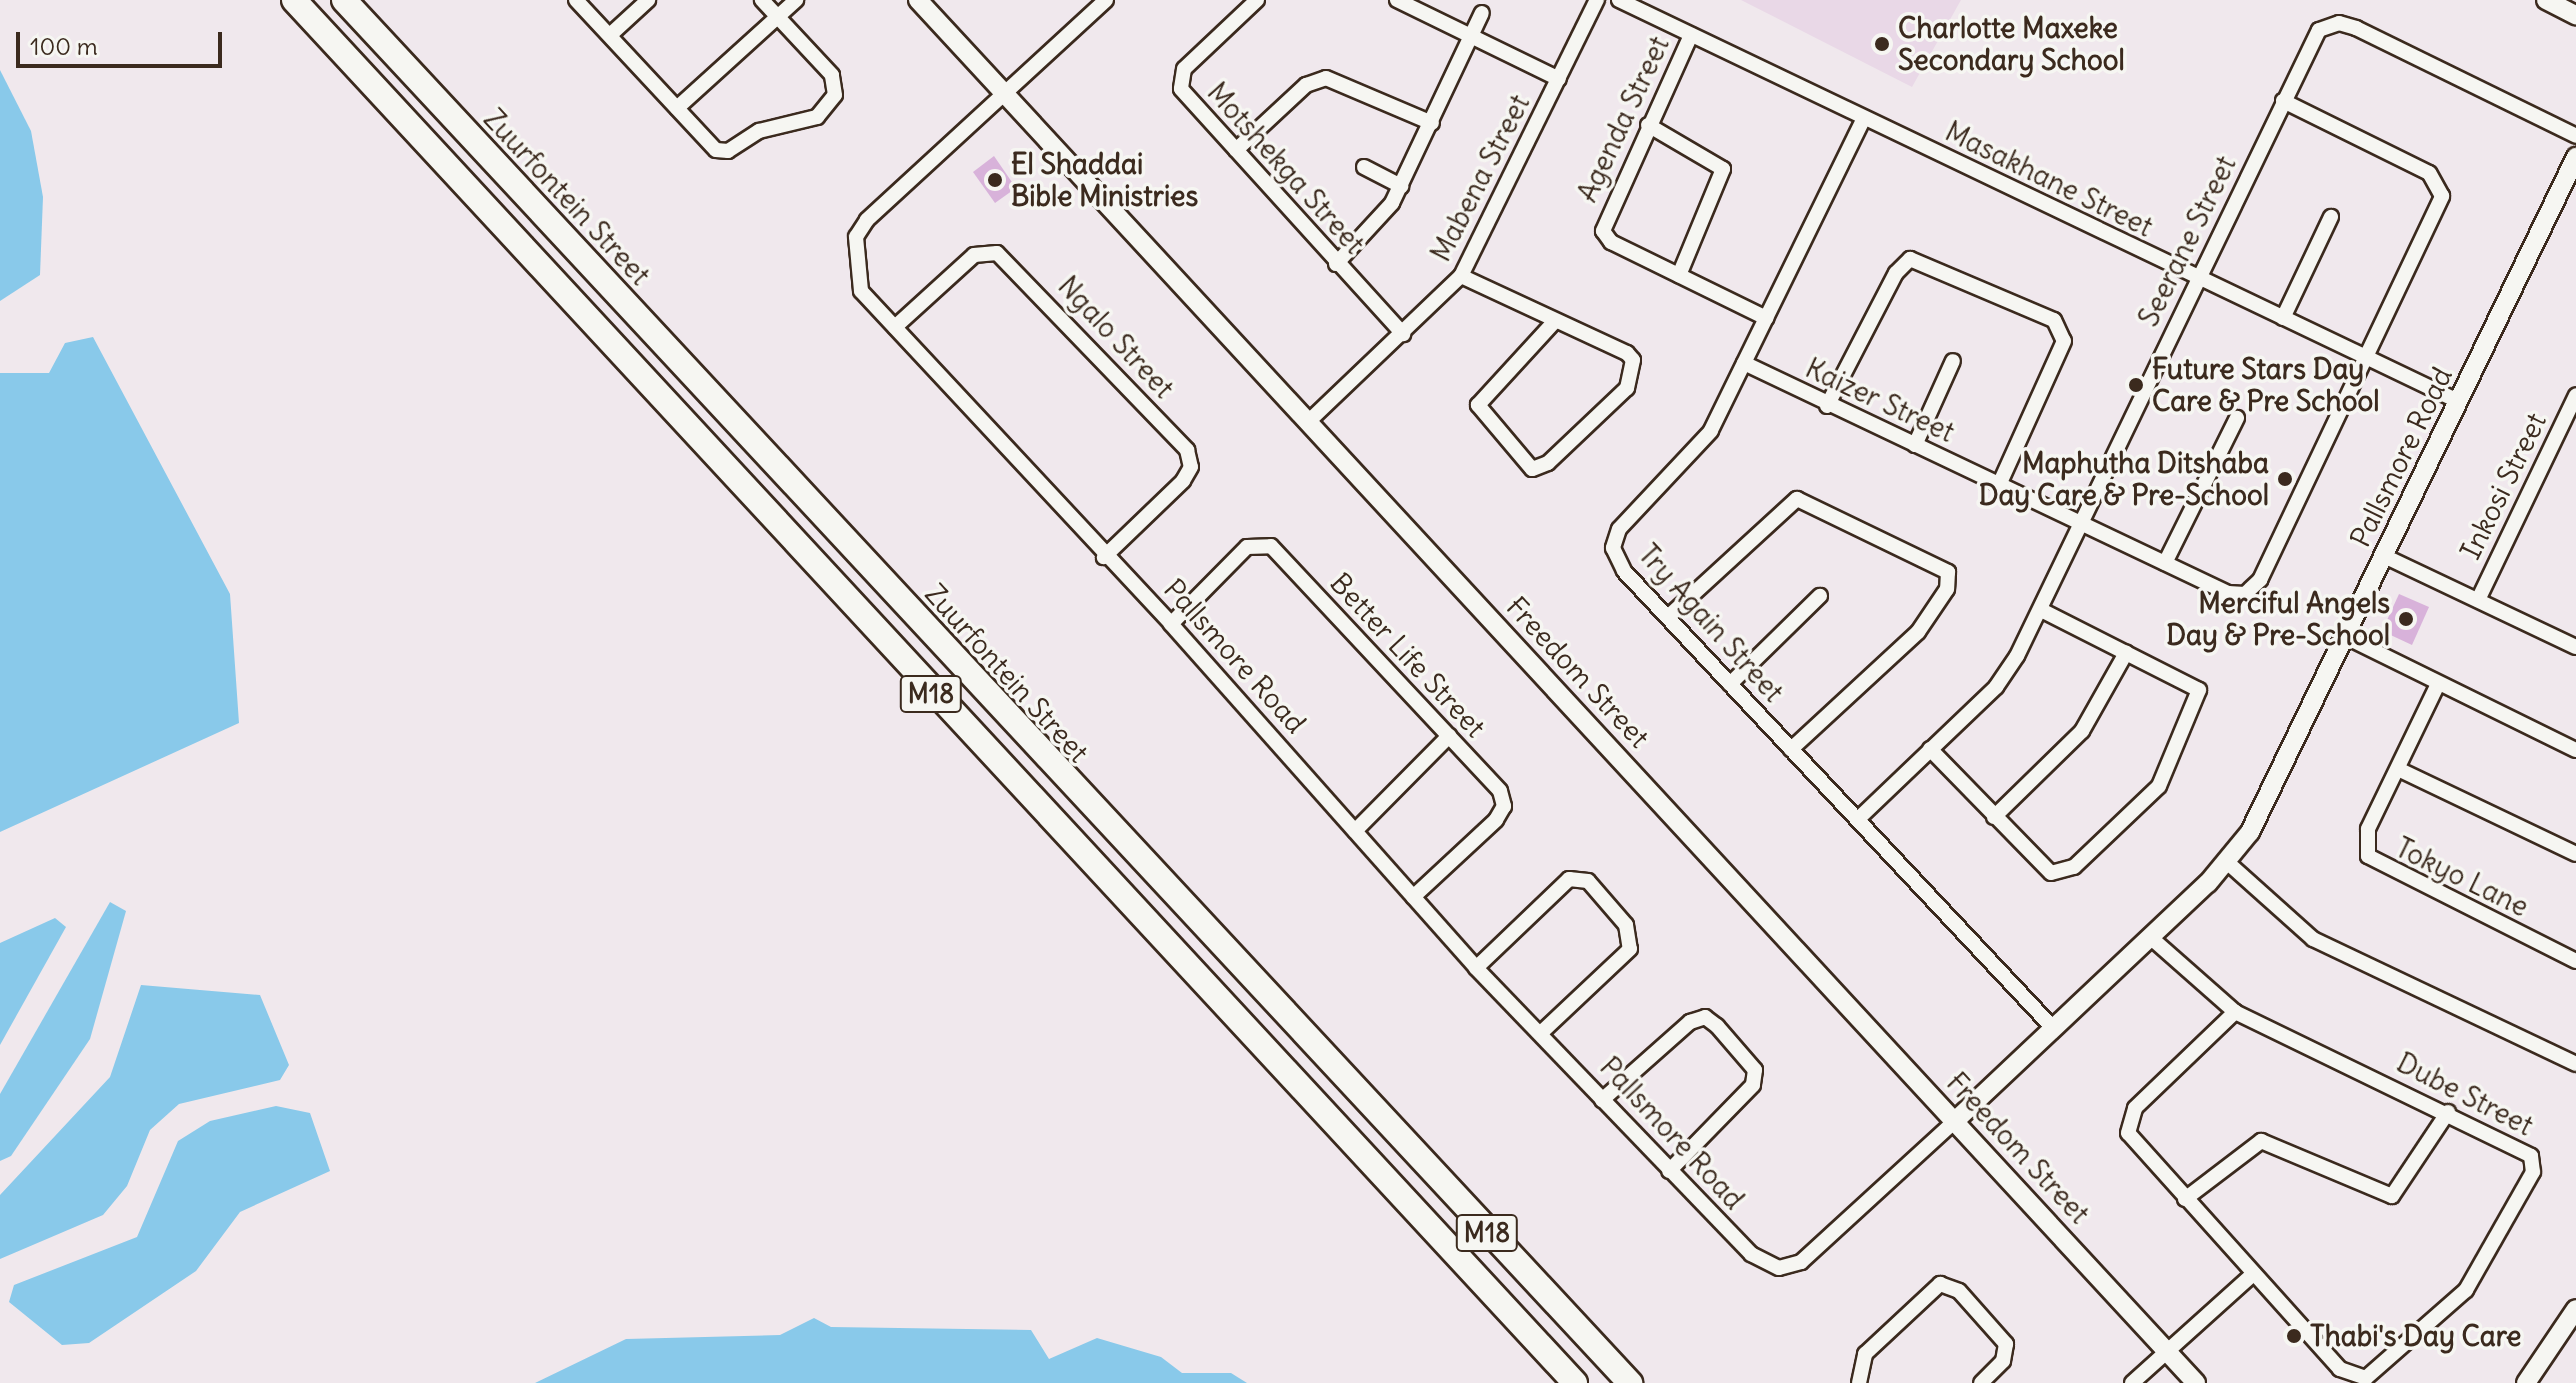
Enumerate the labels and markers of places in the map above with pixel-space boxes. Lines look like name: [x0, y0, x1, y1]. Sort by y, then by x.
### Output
place label: Charlotte Maxeke Secondary School: [1898, 11, 2125, 77]
marker: Charlotte Maxeke Secondary School: [1873, 35, 1891, 53]
place label: El Shaddai Bible Ministries: [1011, 147, 1198, 213]
marker: El Shaddai Bible Ministries: [986, 171, 1004, 189]
place label: Future Stars Day Care & Pre School: [2152, 352, 2379, 418]
marker: Future Stars Day Care & Pre School: [2127, 376, 2145, 394]
place label: Maphutha Ditshaba Day Care & Pre-School: [1979, 446, 2269, 512]
marker: Maphutha Ditshaba Day Care & Pre-School: [2276, 470, 2294, 488]
place label: Merciful Angels Day & Pre-School: [2166, 586, 2390, 652]
marker: Merciful Angels Day & Pre-School: [2397, 610, 2415, 628]
place label: Thabi's Day Care: [2310, 1319, 2521, 1353]
marker: Thabi's Day Care: [2285, 1327, 2303, 1345]

